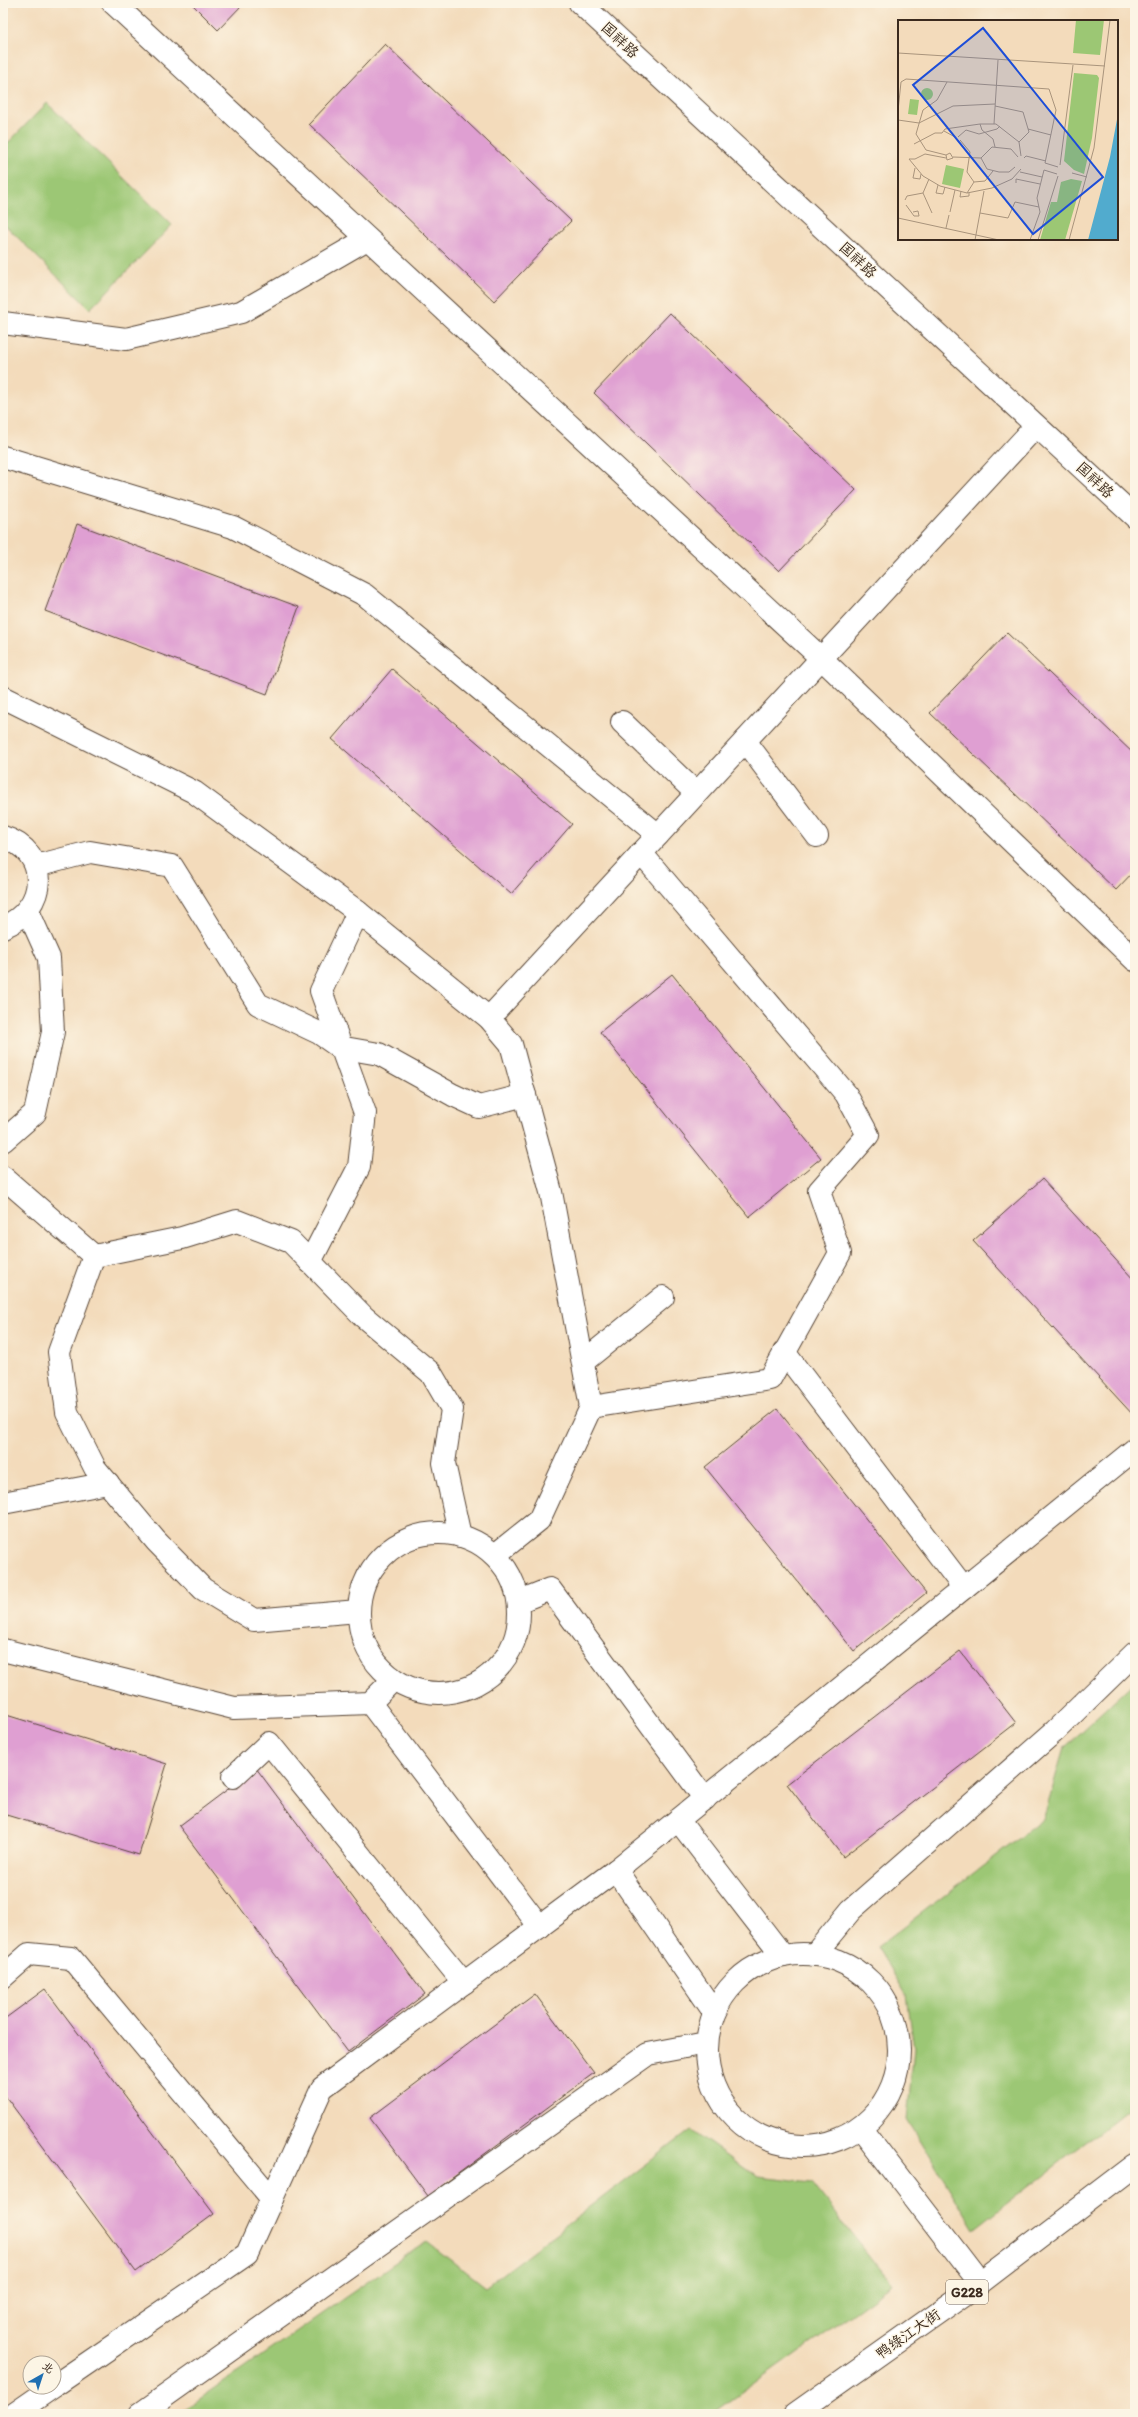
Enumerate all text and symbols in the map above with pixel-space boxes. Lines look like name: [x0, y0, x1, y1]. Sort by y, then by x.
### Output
street label: 国祥路: [597, 18, 643, 62]
inset map: [898, 20, 1118, 240]
street label: 国祥路: [835, 238, 881, 282]
street label: 国祥路: [1072, 458, 1118, 502]
road number: G228: [946, 2280, 988, 2304]
street label: 鸭绿江大街: [872, 2305, 944, 2363]
north arrow: [22, 2355, 62, 2395]
text: 北: [40, 2359, 56, 2376]

